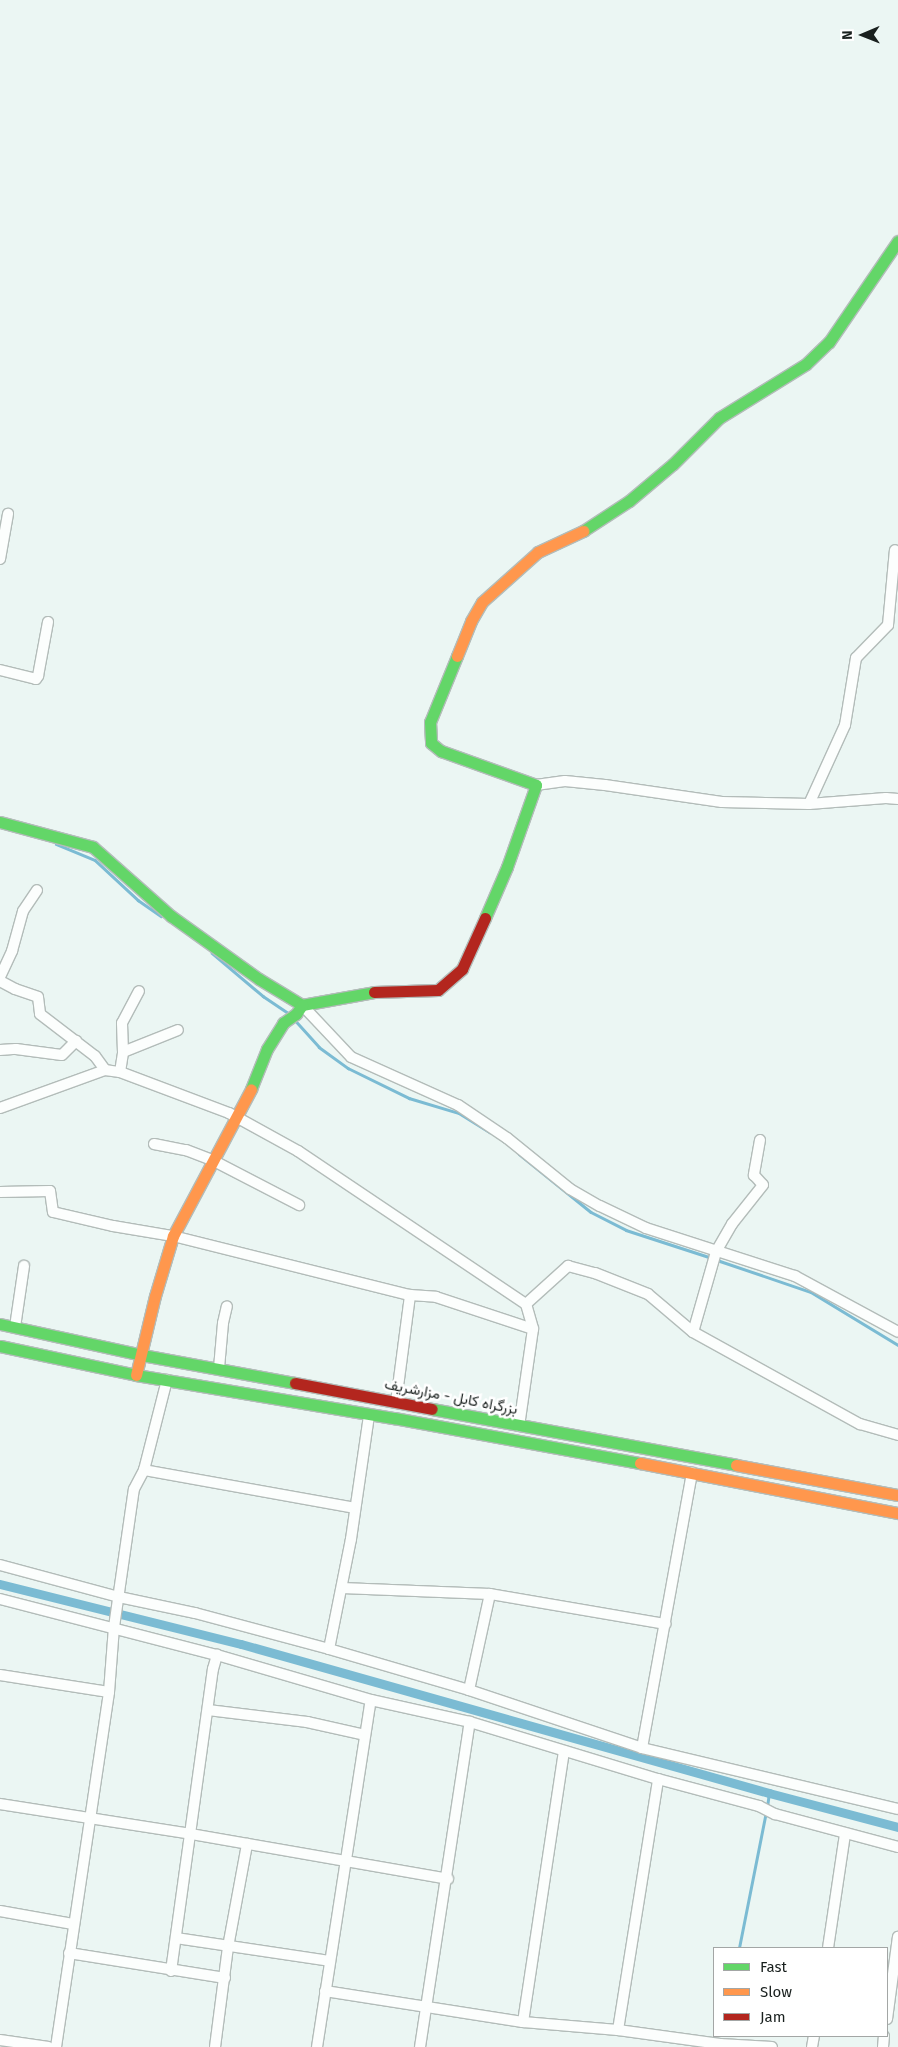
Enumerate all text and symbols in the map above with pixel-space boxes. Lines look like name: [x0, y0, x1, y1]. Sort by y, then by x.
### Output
north arrow: [838, 10, 888, 60]
text: N: [839, 30, 856, 40]
street label: بزرگراه کابل - مزارشریف: [383, 1375, 519, 1419]
legend: [713, 1947, 888, 2037]
text: Fast: [760, 1958, 787, 1976]
text: Slow: [760, 1983, 792, 2001]
text: Jam: [760, 2008, 786, 2026]

